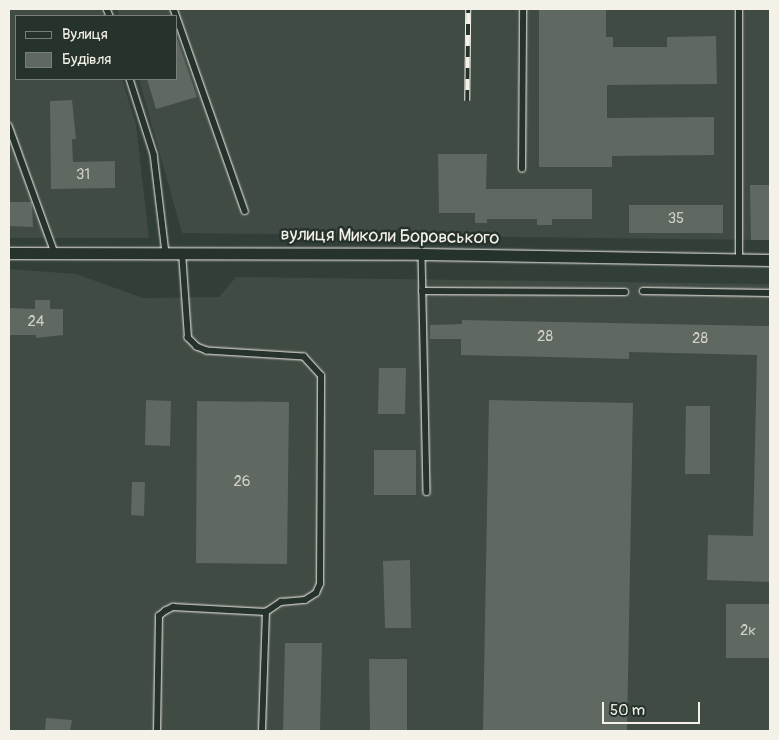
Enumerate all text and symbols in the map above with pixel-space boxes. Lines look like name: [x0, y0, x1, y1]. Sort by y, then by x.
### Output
legend: [15, 15, 178, 80]
text: Вулиця: [62, 25, 108, 44]
text: Будівля: [62, 50, 111, 69]
house number: 31: [76, 166, 90, 184]
house number: 35: [668, 210, 684, 228]
street label: вулиця Миколи Боровського: [281, 224, 499, 250]
house number: 24: [27, 313, 45, 331]
house number: 28: [537, 328, 553, 346]
house number: 28: [692, 330, 708, 348]
house number: 26: [233, 473, 251, 491]
house number: 2к: [740, 622, 756, 640]
scale bar: [604, 692, 702, 724]
text: 50 m: [610, 701, 645, 720]

